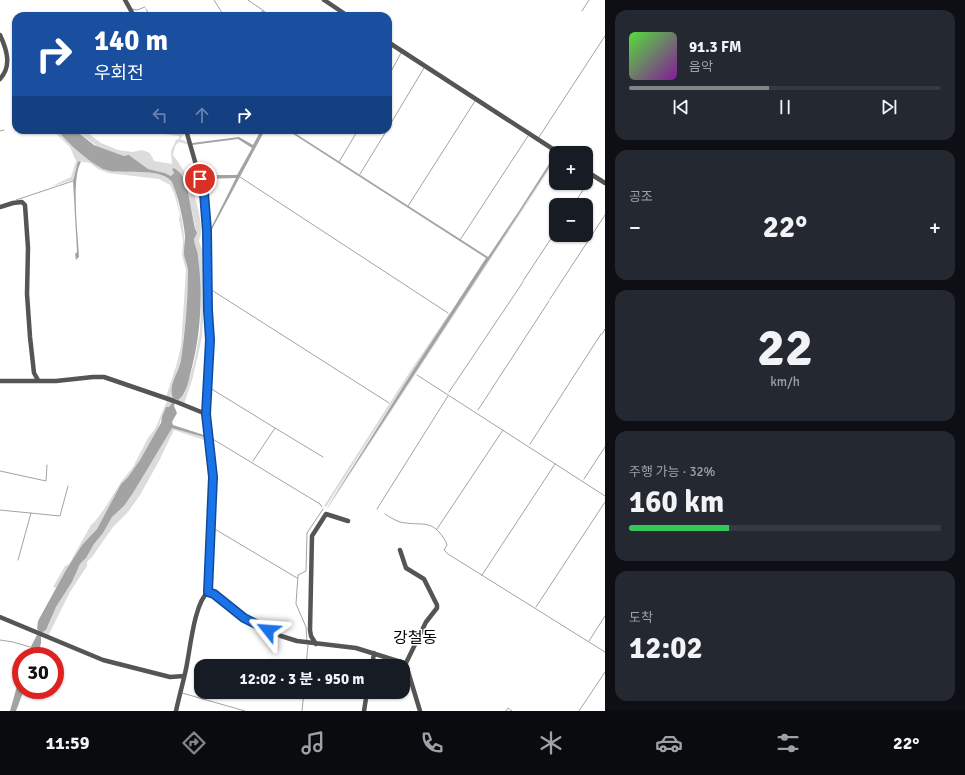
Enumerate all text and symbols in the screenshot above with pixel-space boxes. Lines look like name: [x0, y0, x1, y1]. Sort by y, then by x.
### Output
text: 140 m: [94, 24, 168, 58]
icon: right: [28, 28, 80, 80]
text: 91.3 FM: [689, 38, 741, 56]
text: 음악: [689, 59, 713, 75]
text: 우회전: [94, 62, 144, 84]
icon: previous: [670, 96, 692, 118]
icon: pause: [774, 96, 796, 118]
icon: next: [878, 96, 900, 118]
icon: left: [149, 104, 171, 126]
icon: ahead: [191, 104, 213, 126]
icon: right: [233, 104, 255, 126]
map controls: [549, 146, 593, 242]
button: +: [549, 146, 593, 190]
pin: [183, 162, 217, 196]
icon: arrive: [189, 168, 211, 190]
text: 공조: [629, 189, 653, 205]
button: −: [549, 198, 593, 242]
text: 22°: [763, 209, 807, 246]
text: −: [629, 214, 641, 241]
text: +: [929, 214, 941, 241]
text: 22: [757, 316, 813, 380]
text: km/h: [770, 374, 800, 390]
text: 주행 가능 · 32%: [629, 464, 715, 480]
text: 160 km: [629, 484, 724, 521]
position arrow: [247, 609, 289, 651]
text: 도착: [629, 610, 653, 626]
district label: 강철동: [393, 628, 437, 648]
text: 12:02: [629, 630, 703, 667]
speed limit sign: 30: [12, 647, 64, 699]
text: 12:02 · 3 분 · 950 m: [240, 670, 364, 688]
icon: directions: [180, 729, 208, 757]
icon: music: [299, 729, 327, 757]
icon: phone: [418, 729, 446, 757]
icon: climate: [537, 729, 565, 757]
icon: car: [655, 729, 683, 757]
icon: filters: [774, 729, 802, 757]
text: 11:59: [45, 732, 90, 754]
text: 22°: [893, 732, 920, 754]

